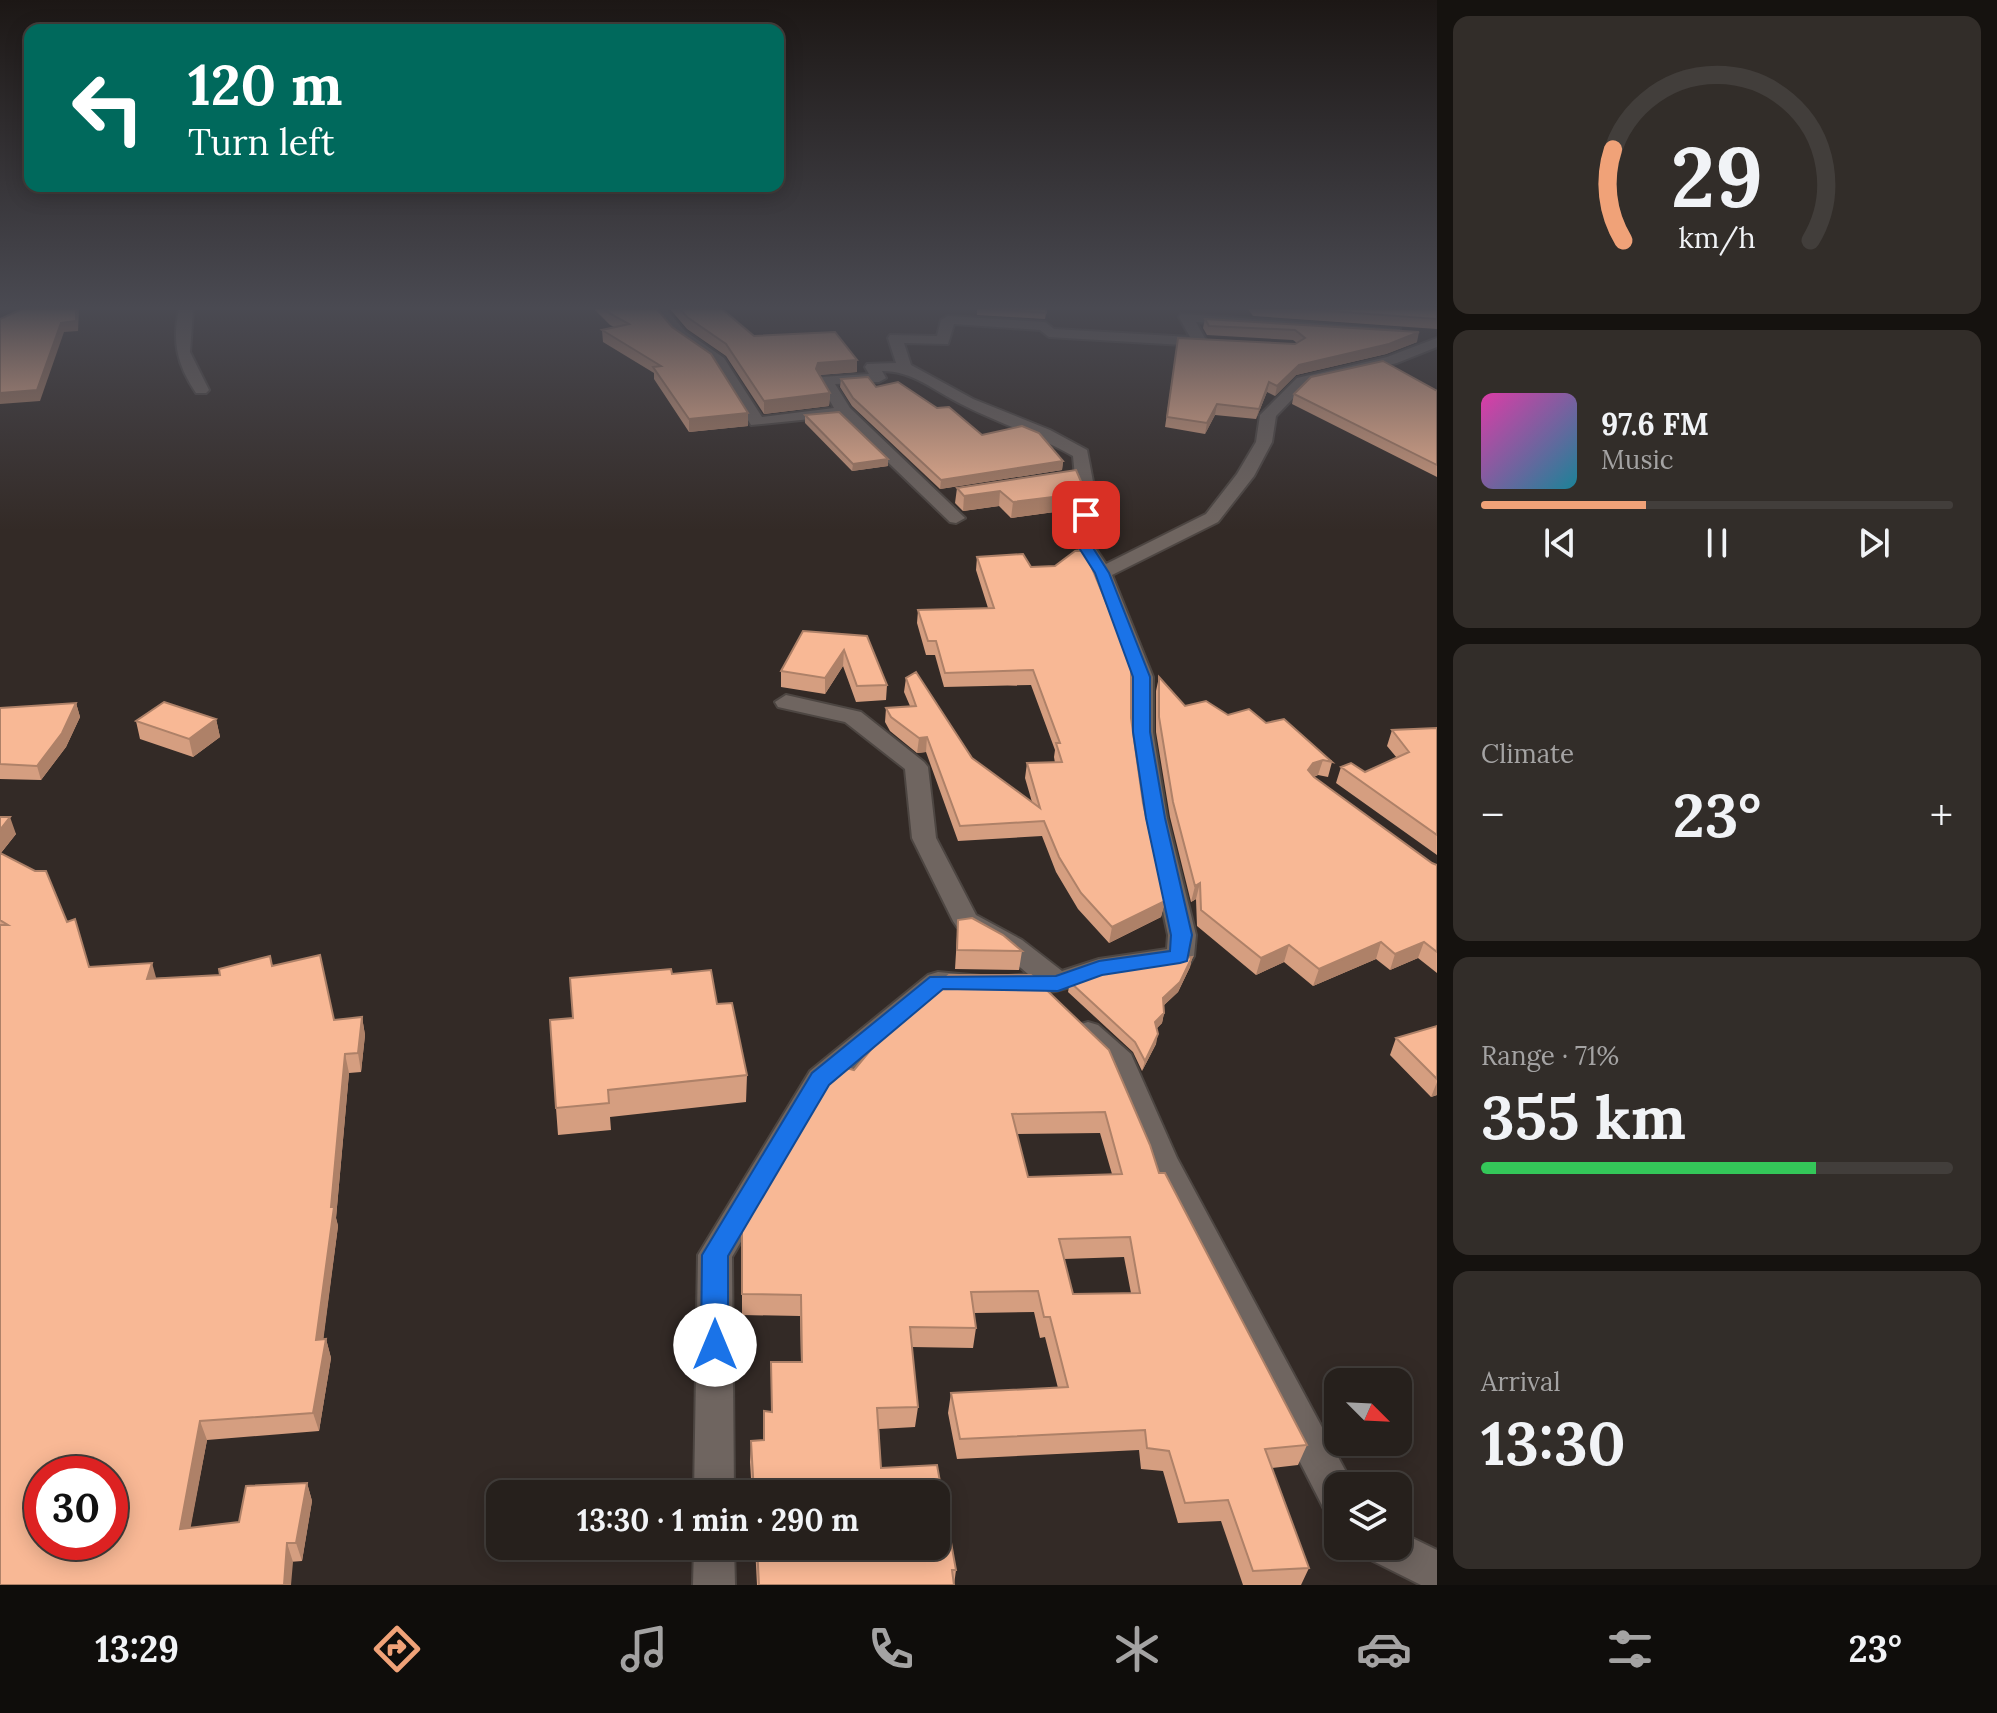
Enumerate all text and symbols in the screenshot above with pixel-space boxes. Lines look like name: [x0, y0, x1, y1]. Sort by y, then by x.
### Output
text: 120 m: [188, 49, 342, 120]
icon: left: [56, 56, 160, 160]
text: Turn left: [188, 119, 335, 165]
text: 29: [1671, 122, 1763, 229]
text: km/h: [1678, 219, 1756, 256]
text: 97.6 FM: [1601, 405, 1709, 443]
text: Music: [1601, 443, 1674, 476]
pin: [1052, 481, 1120, 549]
icon: arrive: [1064, 493, 1108, 537]
icon: previous: [1538, 521, 1582, 565]
icon: pause: [1695, 521, 1739, 565]
icon: next: [1852, 521, 1896, 565]
text: Climate: [1481, 737, 1574, 770]
text: 23°: [1673, 777, 1761, 853]
text: −: [1481, 787, 1504, 843]
text: +: [1930, 787, 1953, 843]
text: Range · 71%: [1481, 1039, 1619, 1072]
text: 355 km: [1481, 1079, 1686, 1155]
position arrow: [673, 1303, 757, 1387]
text: Arrival: [1481, 1365, 1560, 1398]
north arrow: [1324, 1368, 1412, 1456]
map controls: [1324, 1368, 1412, 1560]
text: 13:30: [1481, 1405, 1626, 1481]
speed limit sign: 30: [24, 1456, 128, 1560]
button: layers: [1324, 1472, 1412, 1560]
text: 13:30 · 1 min · 290 m: [577, 1501, 859, 1539]
icon: directions: [369, 1621, 425, 1677]
icon: music: [616, 1621, 672, 1677]
icon: phone: [863, 1621, 919, 1677]
icon: climate: [1109, 1621, 1165, 1677]
icon: car: [1356, 1621, 1412, 1677]
icon: filters: [1602, 1621, 1658, 1677]
text: 13:29: [95, 1626, 179, 1672]
text: 23°: [1849, 1626, 1902, 1672]

